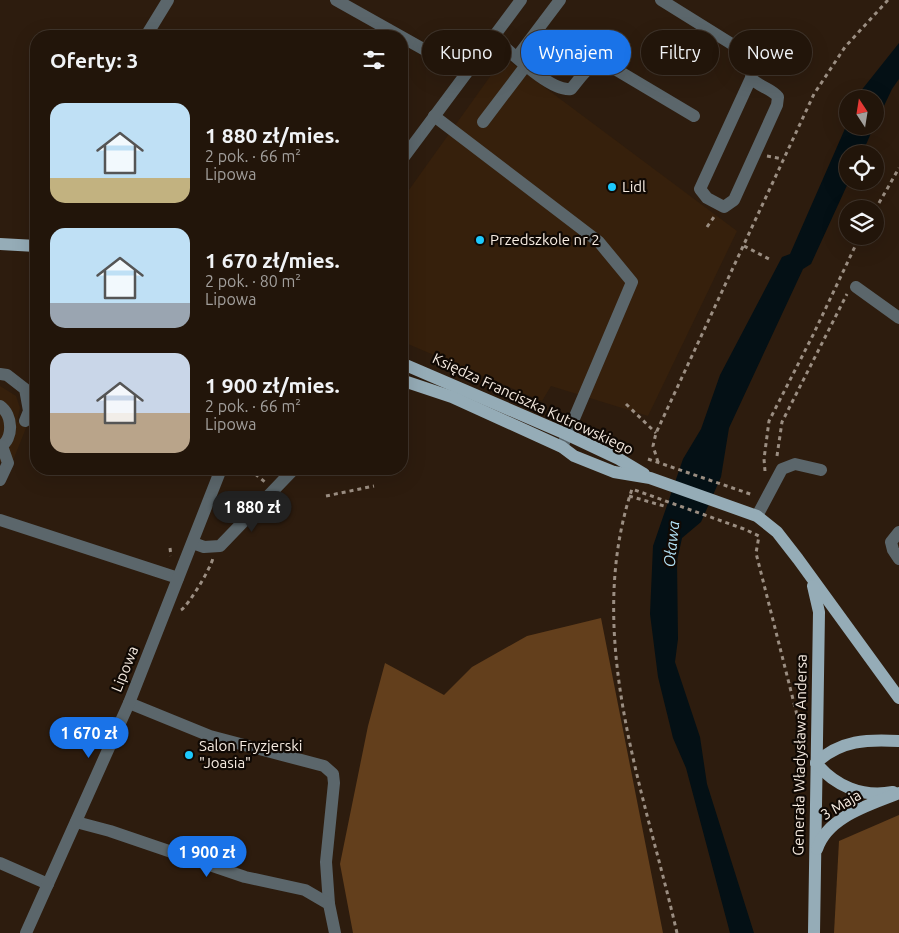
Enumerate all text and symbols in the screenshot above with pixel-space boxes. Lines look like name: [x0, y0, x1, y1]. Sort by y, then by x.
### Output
chip: Kupno: [422, 30, 511, 75]
chip: Wynajem: [521, 30, 631, 75]
chip: Filtry: [641, 30, 719, 75]
chip: Nowe: [729, 30, 812, 75]
icon: filters: [360, 46, 388, 74]
text: Oferty: 3: [50, 48, 138, 72]
north arrow: [839, 90, 884, 135]
map controls: [839, 90, 884, 245]
icon: home: [90, 123, 150, 183]
text: 1 880 zł/mies.: [205, 123, 340, 147]
button: locate: [839, 145, 884, 190]
text: 2 pok. · 66 m²: [205, 147, 301, 165]
text: Lipowa: [205, 165, 256, 183]
place label: Lidl: [622, 178, 646, 195]
marker: Lidl: [606, 181, 618, 193]
button: layers: [839, 200, 884, 245]
place label: Przedszkole nr 2: [490, 231, 600, 248]
marker: Przedszkole nr 2: [474, 234, 486, 246]
icon: home: [90, 248, 150, 308]
text: 1 670 zł/mies.: [205, 248, 340, 272]
text: 2 pok. · 80 m²: [205, 272, 301, 290]
text: Lipowa: [205, 290, 256, 308]
street label: Księdza Franciszka Kutrowskiego: [430, 349, 636, 458]
icon: home: [90, 373, 150, 433]
text: 1 900 zł/mies.: [205, 373, 340, 397]
text: 2 pok. · 66 m²: [205, 397, 301, 415]
text: Lipowa: [205, 415, 256, 433]
pin: 1 880 zł: [200, 490, 304, 533]
text: 1 880 zł: [224, 498, 280, 516]
water label: Oława: [660, 520, 682, 568]
street label: Lipowa: [108, 643, 141, 694]
street label: Generała Władysława Andersa: [789, 654, 810, 856]
pin: 1 670 zł: [37, 716, 141, 759]
text: 1 670 zł: [61, 724, 117, 742]
place label: Salon Fryzjerski "Joasia": [199, 737, 302, 771]
marker: Salon Fryzjerski "Joasia": [183, 749, 195, 761]
street label: 3 Maja: [818, 786, 864, 823]
pin: 1 900 zł: [155, 836, 259, 878]
text: 1 900 zł: [179, 843, 235, 861]

